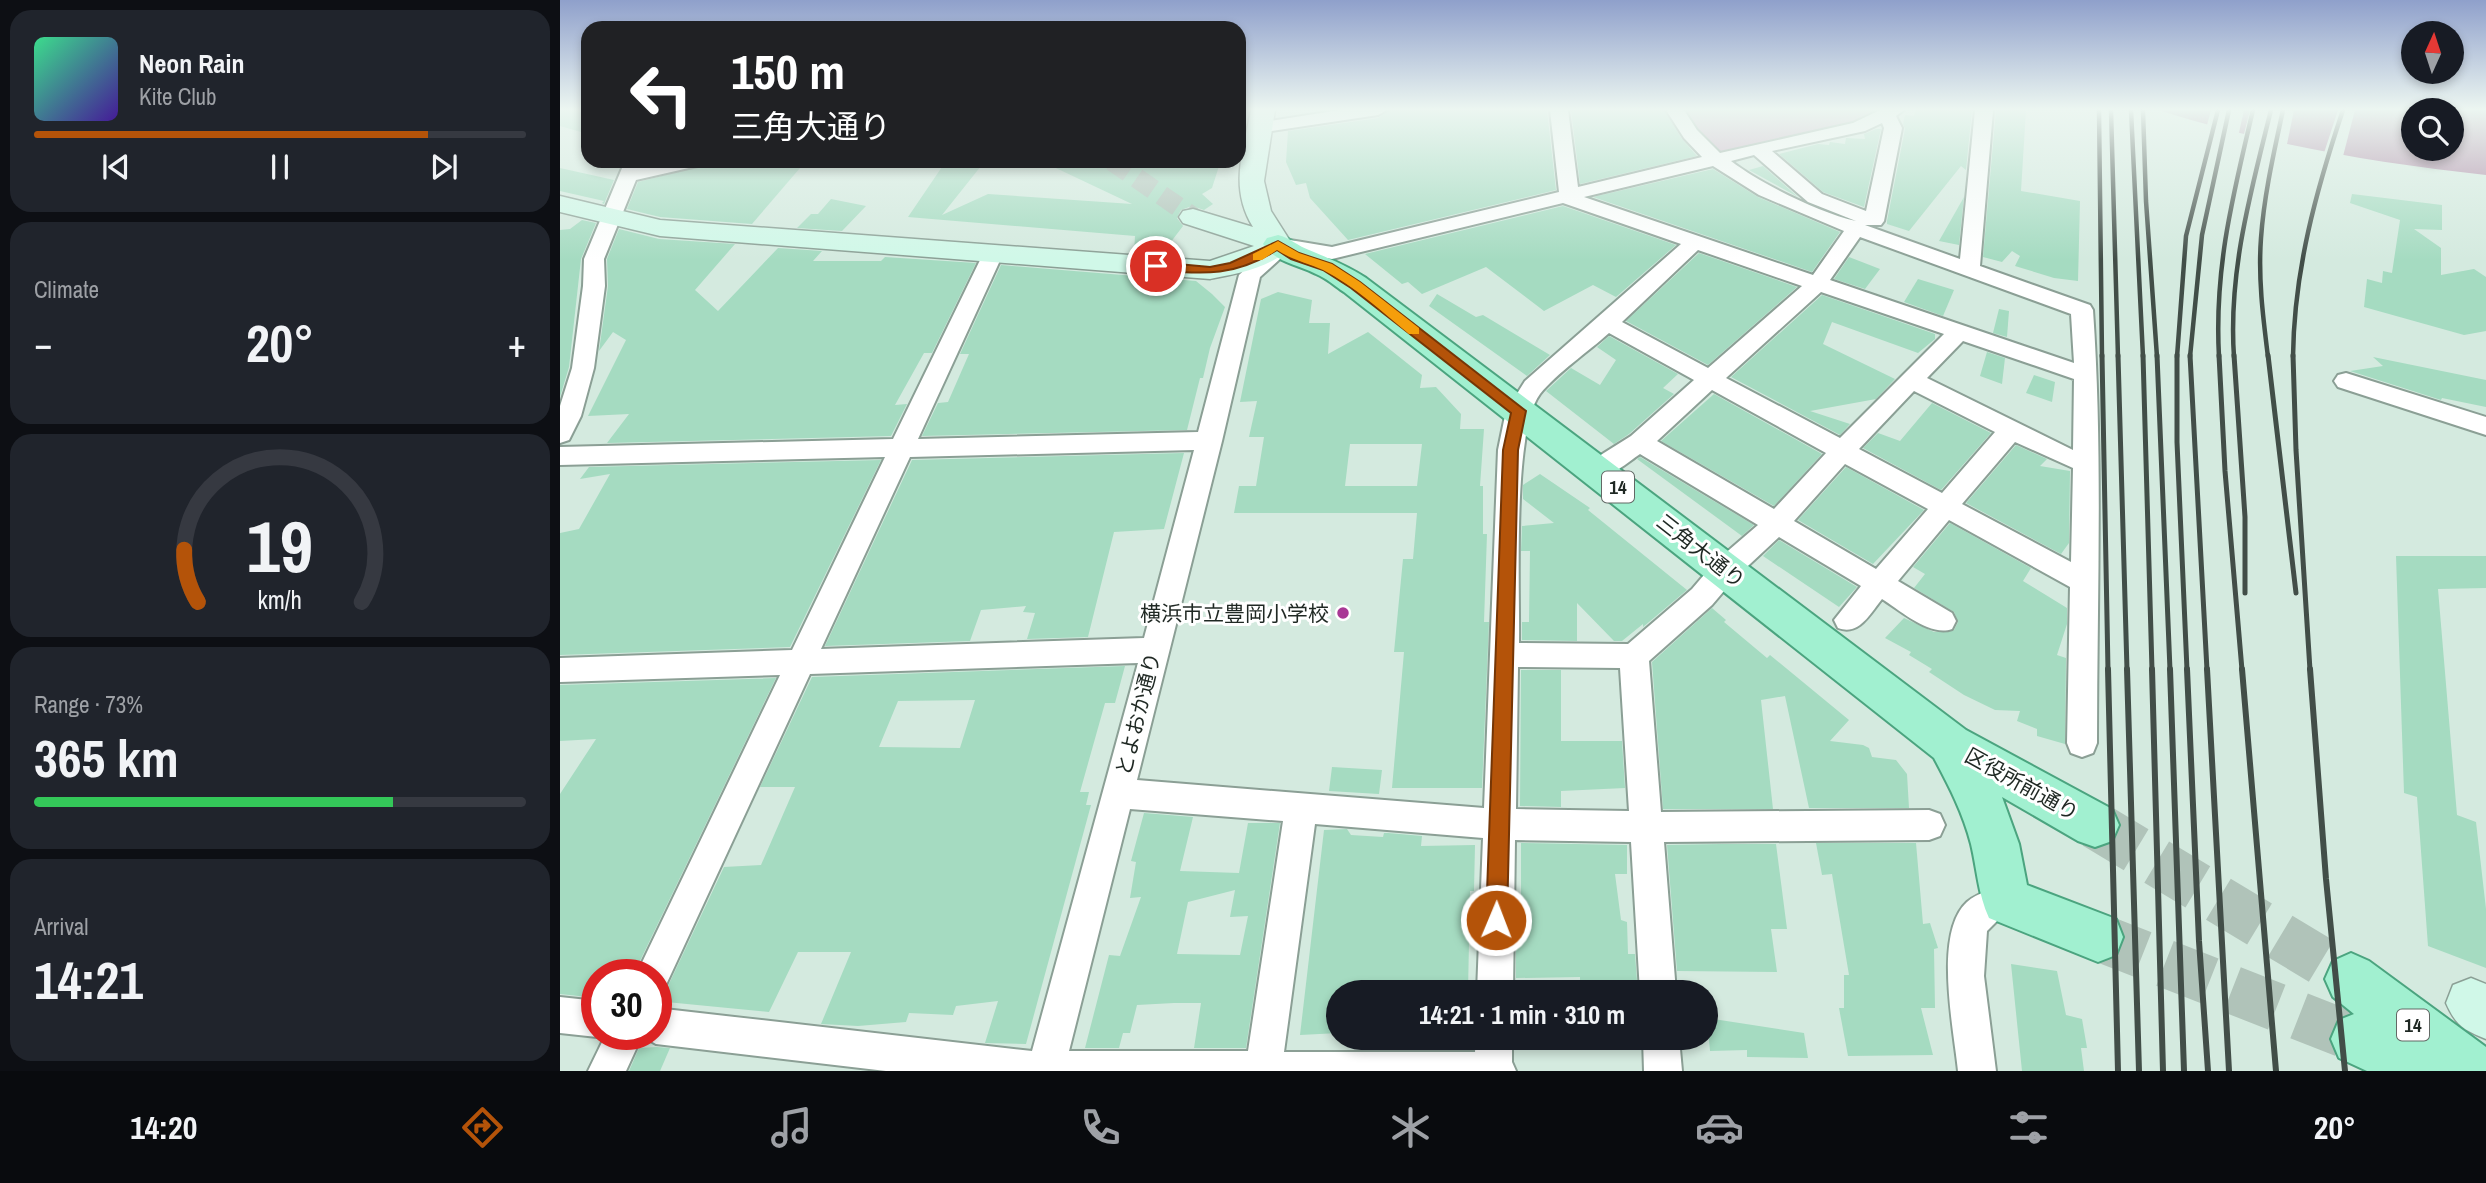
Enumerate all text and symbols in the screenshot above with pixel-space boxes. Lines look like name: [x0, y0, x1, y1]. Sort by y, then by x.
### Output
north arrow: [2401, 21, 2464, 84]
map controls: [2401, 21, 2464, 161]
text: 150 m: [731, 38, 845, 104]
text: Neon Rain: [139, 46, 244, 81]
icon: left: [616, 49, 707, 140]
text: Kite Club: [139, 81, 217, 112]
button: search: [2401, 98, 2464, 161]
text: 三角大通り: [731, 105, 891, 148]
icon: previous: [97, 148, 135, 186]
icon: pause: [261, 148, 299, 186]
icon: next: [425, 148, 463, 186]
pin: [1126, 236, 1186, 296]
icon: arrive: [1137, 247, 1175, 285]
text: Climate: [34, 274, 99, 305]
text: 20°: [246, 308, 314, 378]
text: −: [34, 318, 52, 369]
text: +: [508, 318, 526, 369]
road number: 14: [1602, 472, 1634, 502]
text: 19: [247, 497, 313, 595]
street label: 三角大通り: [1651, 507, 1751, 595]
text: km/h: [258, 582, 302, 616]
place label: 横浜市立豊岡小学校: [1140, 599, 1329, 628]
marker: 横浜市立豊岡小学校: [1335, 605, 1351, 621]
street label: とよおか通り: [1109, 649, 1167, 779]
text: Range · 73%: [34, 689, 143, 720]
text: 365 km: [34, 723, 179, 793]
street label: 区役所前通り: [1960, 741, 2084, 827]
position arrow: [1459, 883, 1533, 957]
text: Arrival: [34, 911, 89, 942]
text: 14:21: [34, 945, 143, 1015]
speed limit sign: 30: [581, 959, 672, 1050]
text: 14:21 · 1 min · 310 m: [1419, 997, 1625, 1032]
road number: 14: [2397, 1009, 2429, 1040]
icon: directions: [458, 1103, 507, 1152]
icon: music: [767, 1103, 816, 1152]
icon: phone: [1076, 1103, 1125, 1152]
icon: climate: [1386, 1103, 1435, 1152]
icon: car: [1695, 1103, 1744, 1152]
icon: filters: [2004, 1103, 2053, 1152]
text: 14:20: [130, 1106, 197, 1149]
text: 20°: [2314, 1106, 2356, 1149]

